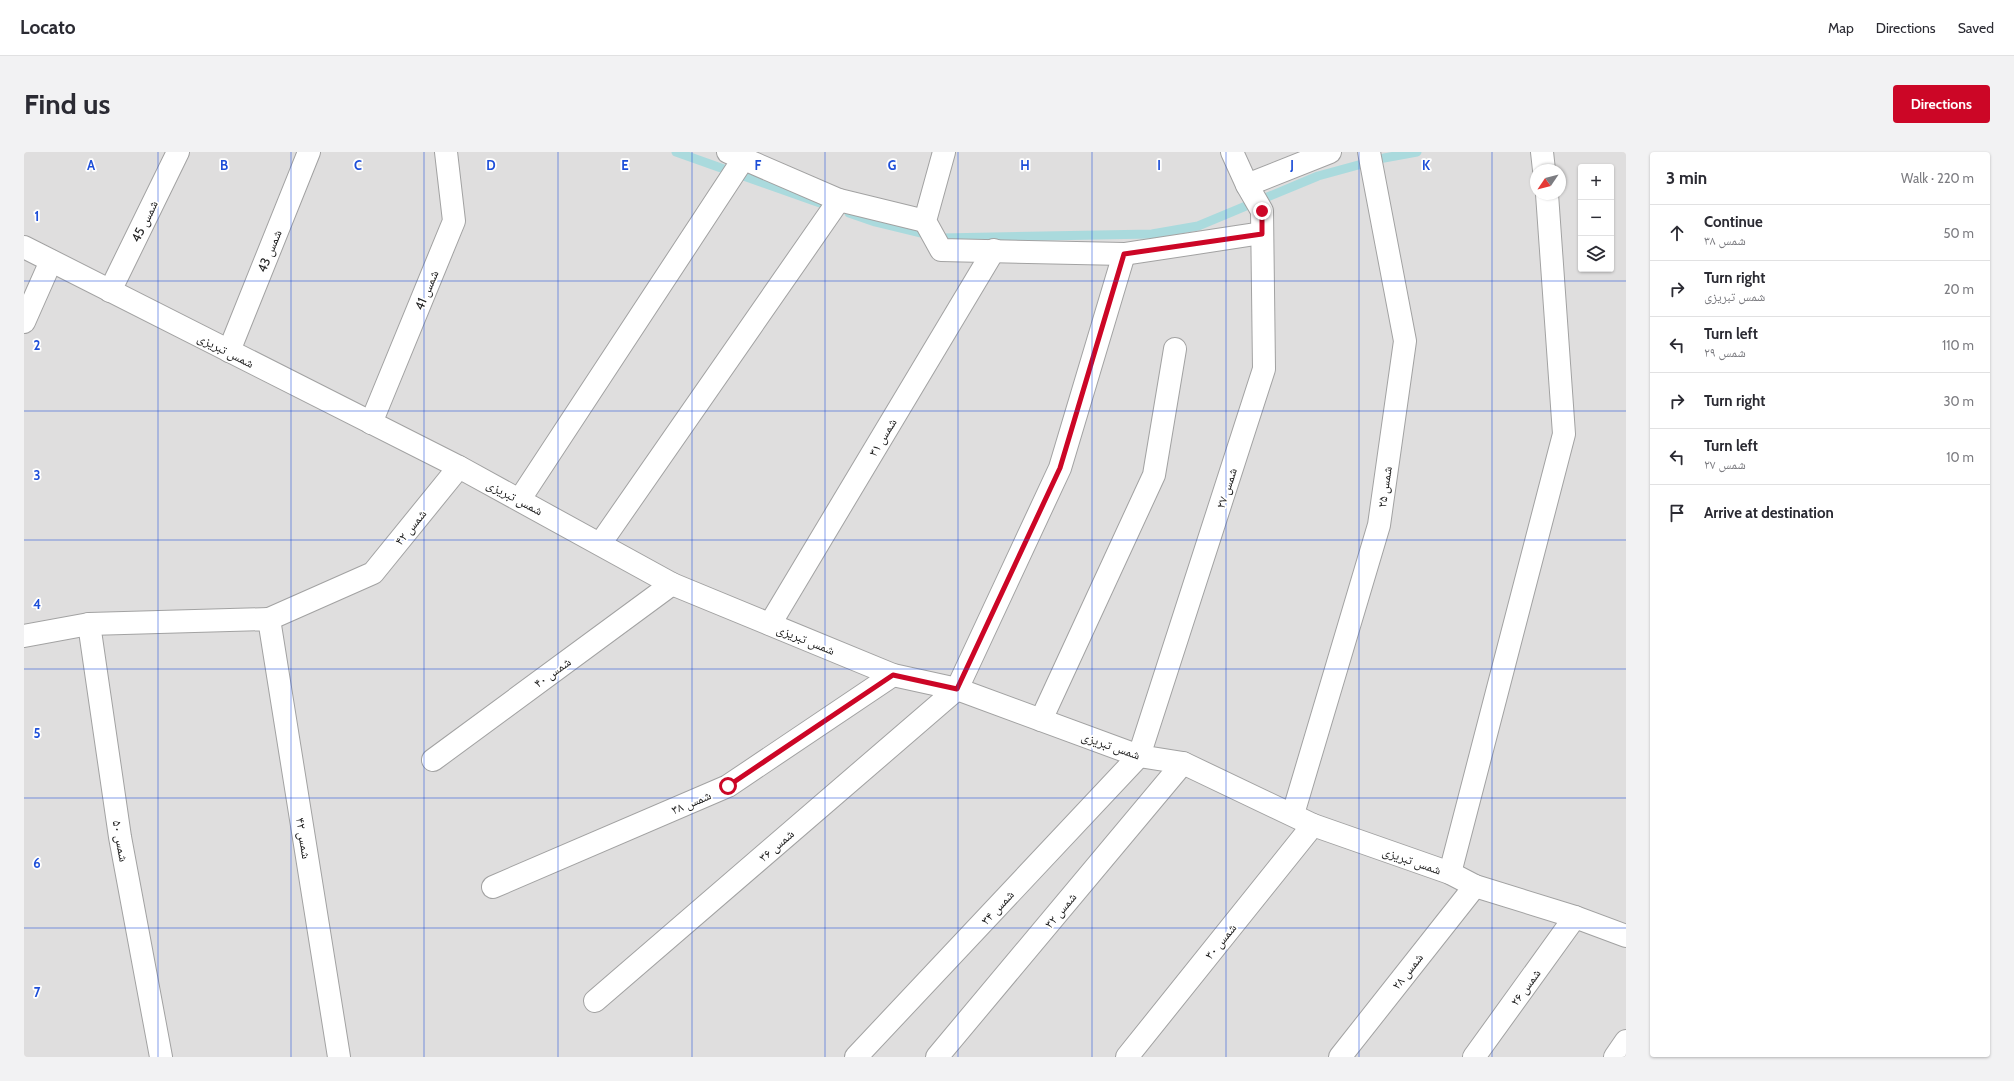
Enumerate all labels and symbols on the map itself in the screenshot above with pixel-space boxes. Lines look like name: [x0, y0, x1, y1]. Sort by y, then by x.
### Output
text: A: [87, 157, 96, 173]
text: B: [220, 157, 228, 173]
text: C: [354, 157, 362, 173]
text: D: [486, 157, 496, 173]
text: E: [621, 157, 629, 173]
text: F: [755, 157, 762, 173]
text: G: [888, 157, 897, 173]
text: H: [1020, 157, 1030, 173]
text: I: [1157, 157, 1161, 173]
text: J: [1289, 157, 1294, 173]
text: K: [1422, 157, 1431, 173]
north arrow: [1530, 164, 1566, 200]
street label: شمس 45: [127, 197, 162, 245]
route end: [1253, 202, 1271, 220]
text: 1: [35, 208, 39, 224]
street label: شمس 43: [253, 227, 286, 275]
street label: شمس 41: [410, 268, 442, 313]
street label: شمس تبریزی: [195, 329, 257, 372]
text: 2: [34, 337, 41, 353]
street label: شمس ۳۱: [864, 415, 900, 460]
street label: شمس ۲۵: [1373, 465, 1396, 509]
street label: شمس ۲۷: [1212, 466, 1241, 511]
text: 3: [33, 467, 41, 483]
street label: شمس تبریزی: [484, 476, 546, 519]
street label: شمس ۴۲: [391, 506, 430, 549]
text: 4: [33, 596, 41, 612]
street label: شمس تبریزی: [774, 620, 837, 659]
street label: شمس ۴۰: [530, 653, 574, 692]
text: 5: [34, 725, 41, 741]
street label: شمس تبریزی: [1079, 727, 1143, 763]
route start: [719, 777, 737, 795]
street label: شمس ۳۸: [669, 786, 714, 818]
street label: شمس ۴۲: [292, 816, 315, 860]
street label: شمس ۵۰: [109, 819, 133, 863]
street label: شمس ۳۶: [755, 825, 798, 865]
street label: شمس تبریزی: [1380, 842, 1444, 878]
text: 6: [33, 855, 41, 871]
street label: شمس ۳۴: [977, 886, 1018, 928]
street label: شمس ۳۲: [1040, 889, 1080, 932]
street label: شمس ۳۰: [1201, 920, 1240, 963]
street label: شمس ۲۸: [1388, 950, 1427, 993]
street label: شمس ۲۶: [1506, 965, 1545, 1009]
text: 7: [34, 984, 41, 1000]

